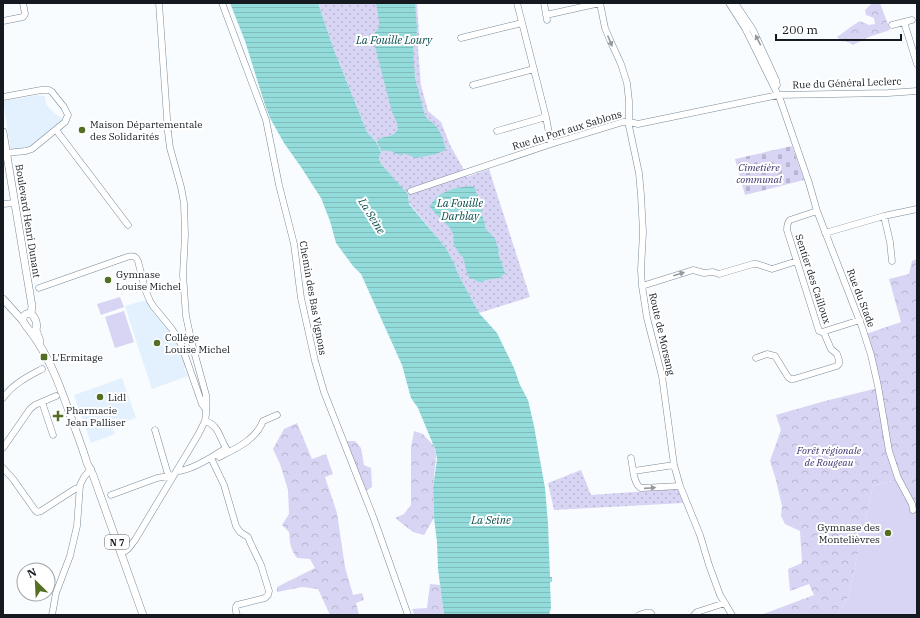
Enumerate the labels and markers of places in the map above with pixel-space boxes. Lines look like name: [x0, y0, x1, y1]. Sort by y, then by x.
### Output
place label: Maison Départementale des Solidarités: [90, 118, 203, 143]
marker: Maison Départementale des Solidarités: [77, 125, 87, 135]
place label: Gymnase Louise Michel: [116, 268, 181, 293]
marker: Gymnase Louise Michel: [103, 275, 113, 285]
place label: Collège Louise Michel: [165, 331, 230, 356]
marker: Collège Louise Michel: [152, 338, 162, 348]
place label: L'Ermitage: [52, 351, 103, 364]
marker: L'Ermitage: [39, 352, 49, 362]
place label: Lidl: [108, 391, 126, 404]
marker: Lidl: [95, 392, 105, 402]
place label: Pharmacie Jean Palliser: [66, 404, 126, 429]
marker: Pharmacie Jean Palliser: [53, 411, 63, 421]
place label: Gymnase des Montelièvres: [817, 521, 880, 546]
marker: Gymnase des Montelièvres: [883, 528, 893, 538]

